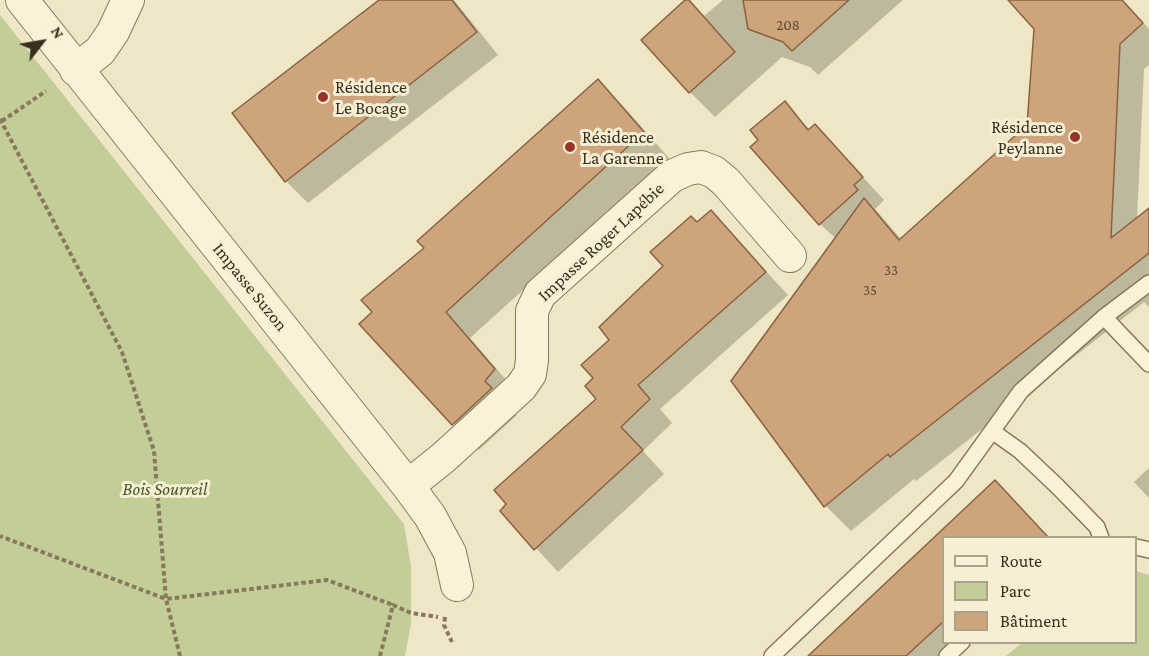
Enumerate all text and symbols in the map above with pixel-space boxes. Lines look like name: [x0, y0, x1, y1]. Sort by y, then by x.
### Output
north arrow: [12, 12, 72, 72]
house number: 208: [776, 16, 800, 34]
text: N: [48, 23, 68, 42]
place label: Résidence Le Bocage: [335, 76, 407, 118]
marker: Résidence Le Bocage: [316, 90, 330, 104]
place label: Résidence Peylanne: [991, 116, 1063, 158]
place label: Résidence La Garenne: [582, 126, 664, 168]
marker: Résidence Peylanne: [1068, 130, 1082, 144]
marker: Résidence La Garenne: [563, 140, 577, 154]
street label: Impasse Roger Lapébie: [533, 178, 669, 306]
street label: Impasse Suzon: [208, 239, 292, 335]
house number: 33: [884, 261, 898, 279]
house number: 35: [863, 281, 877, 299]
park label: Bois Sourreil: [123, 478, 207, 500]
legend: [942, 536, 1137, 644]
text: Route: [1000, 551, 1042, 571]
text: Parc: [1000, 581, 1031, 601]
text: Bâtiment: [1000, 611, 1067, 631]

